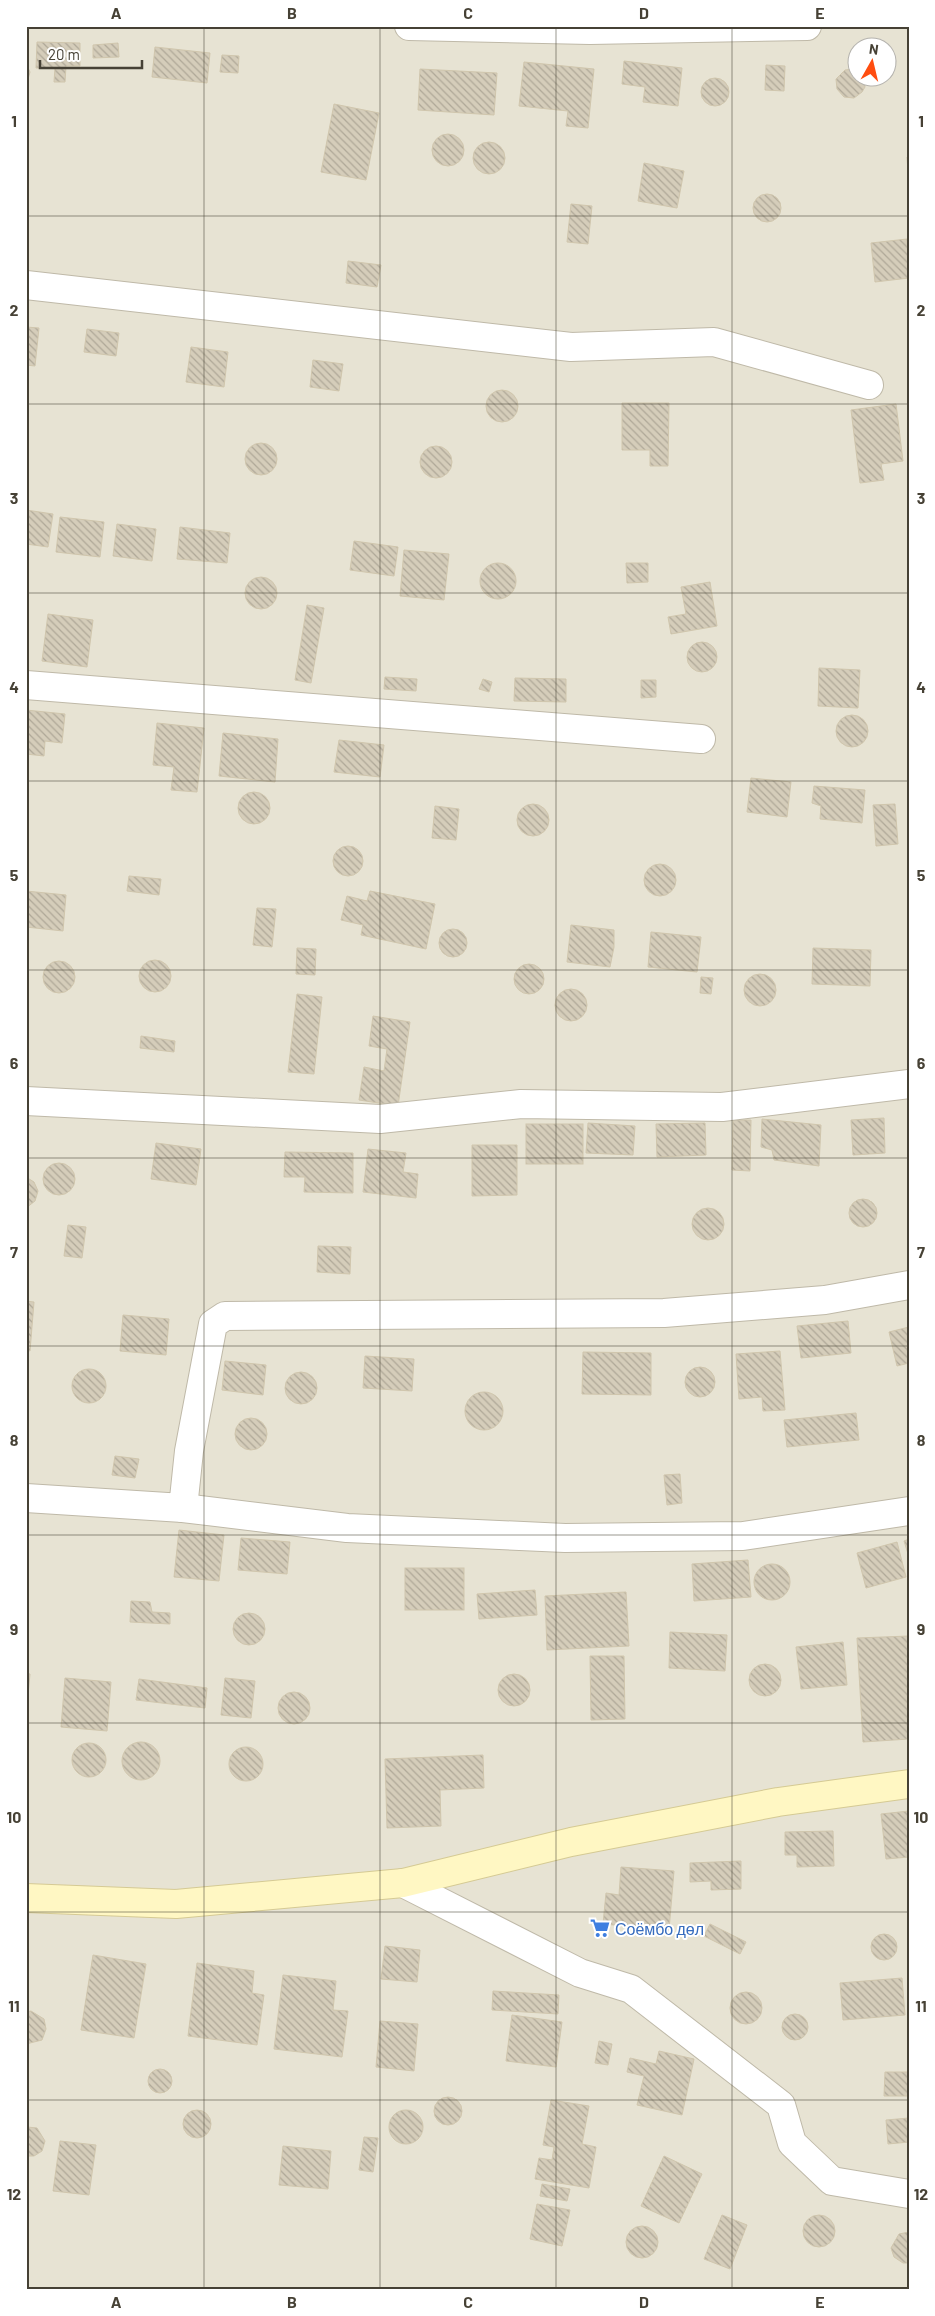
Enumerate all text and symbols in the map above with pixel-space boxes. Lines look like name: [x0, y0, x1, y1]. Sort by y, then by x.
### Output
text: A: [111, 3, 122, 22]
text: B: [287, 3, 297, 22]
text: C: [463, 3, 473, 22]
text: D: [639, 3, 649, 22]
text: E: [815, 3, 825, 22]
scale bar: [40, 38, 142, 70]
north arrow: [848, 38, 898, 88]
text: N: [868, 40, 880, 58]
text: 20 m: [48, 45, 80, 63]
text: 1: [11, 111, 17, 130]
text: 1: [918, 111, 924, 130]
text: 2: [10, 300, 19, 319]
text: 2: [917, 300, 926, 319]
text: 3: [10, 488, 18, 507]
text: 3: [917, 488, 925, 507]
text: 4: [9, 677, 19, 696]
text: 4: [916, 677, 926, 696]
text: 5: [10, 865, 19, 884]
text: 5: [917, 865, 926, 884]
text: 6: [10, 1053, 19, 1072]
text: 6: [917, 1053, 926, 1072]
text: 7: [10, 1242, 18, 1261]
text: 7: [917, 1242, 925, 1261]
text: 8: [10, 1430, 19, 1449]
text: 8: [917, 1430, 926, 1449]
text: 9: [10, 1619, 18, 1638]
text: 9: [917, 1619, 925, 1638]
text: 10: [7, 1807, 21, 1826]
text: 10: [914, 1807, 928, 1826]
supermarket icon: Соёмбо дөл: [589, 1917, 611, 1939]
place label: Соёмбо дөл: [615, 1919, 704, 1938]
text: 11: [8, 1996, 20, 2015]
text: 11: [915, 1996, 927, 2015]
text: 12: [7, 2184, 21, 2203]
text: 12: [914, 2184, 928, 2203]
text: A: [111, 2292, 122, 2311]
text: B: [287, 2292, 297, 2311]
text: C: [463, 2292, 473, 2311]
text: D: [639, 2292, 649, 2311]
text: E: [815, 2292, 825, 2311]

